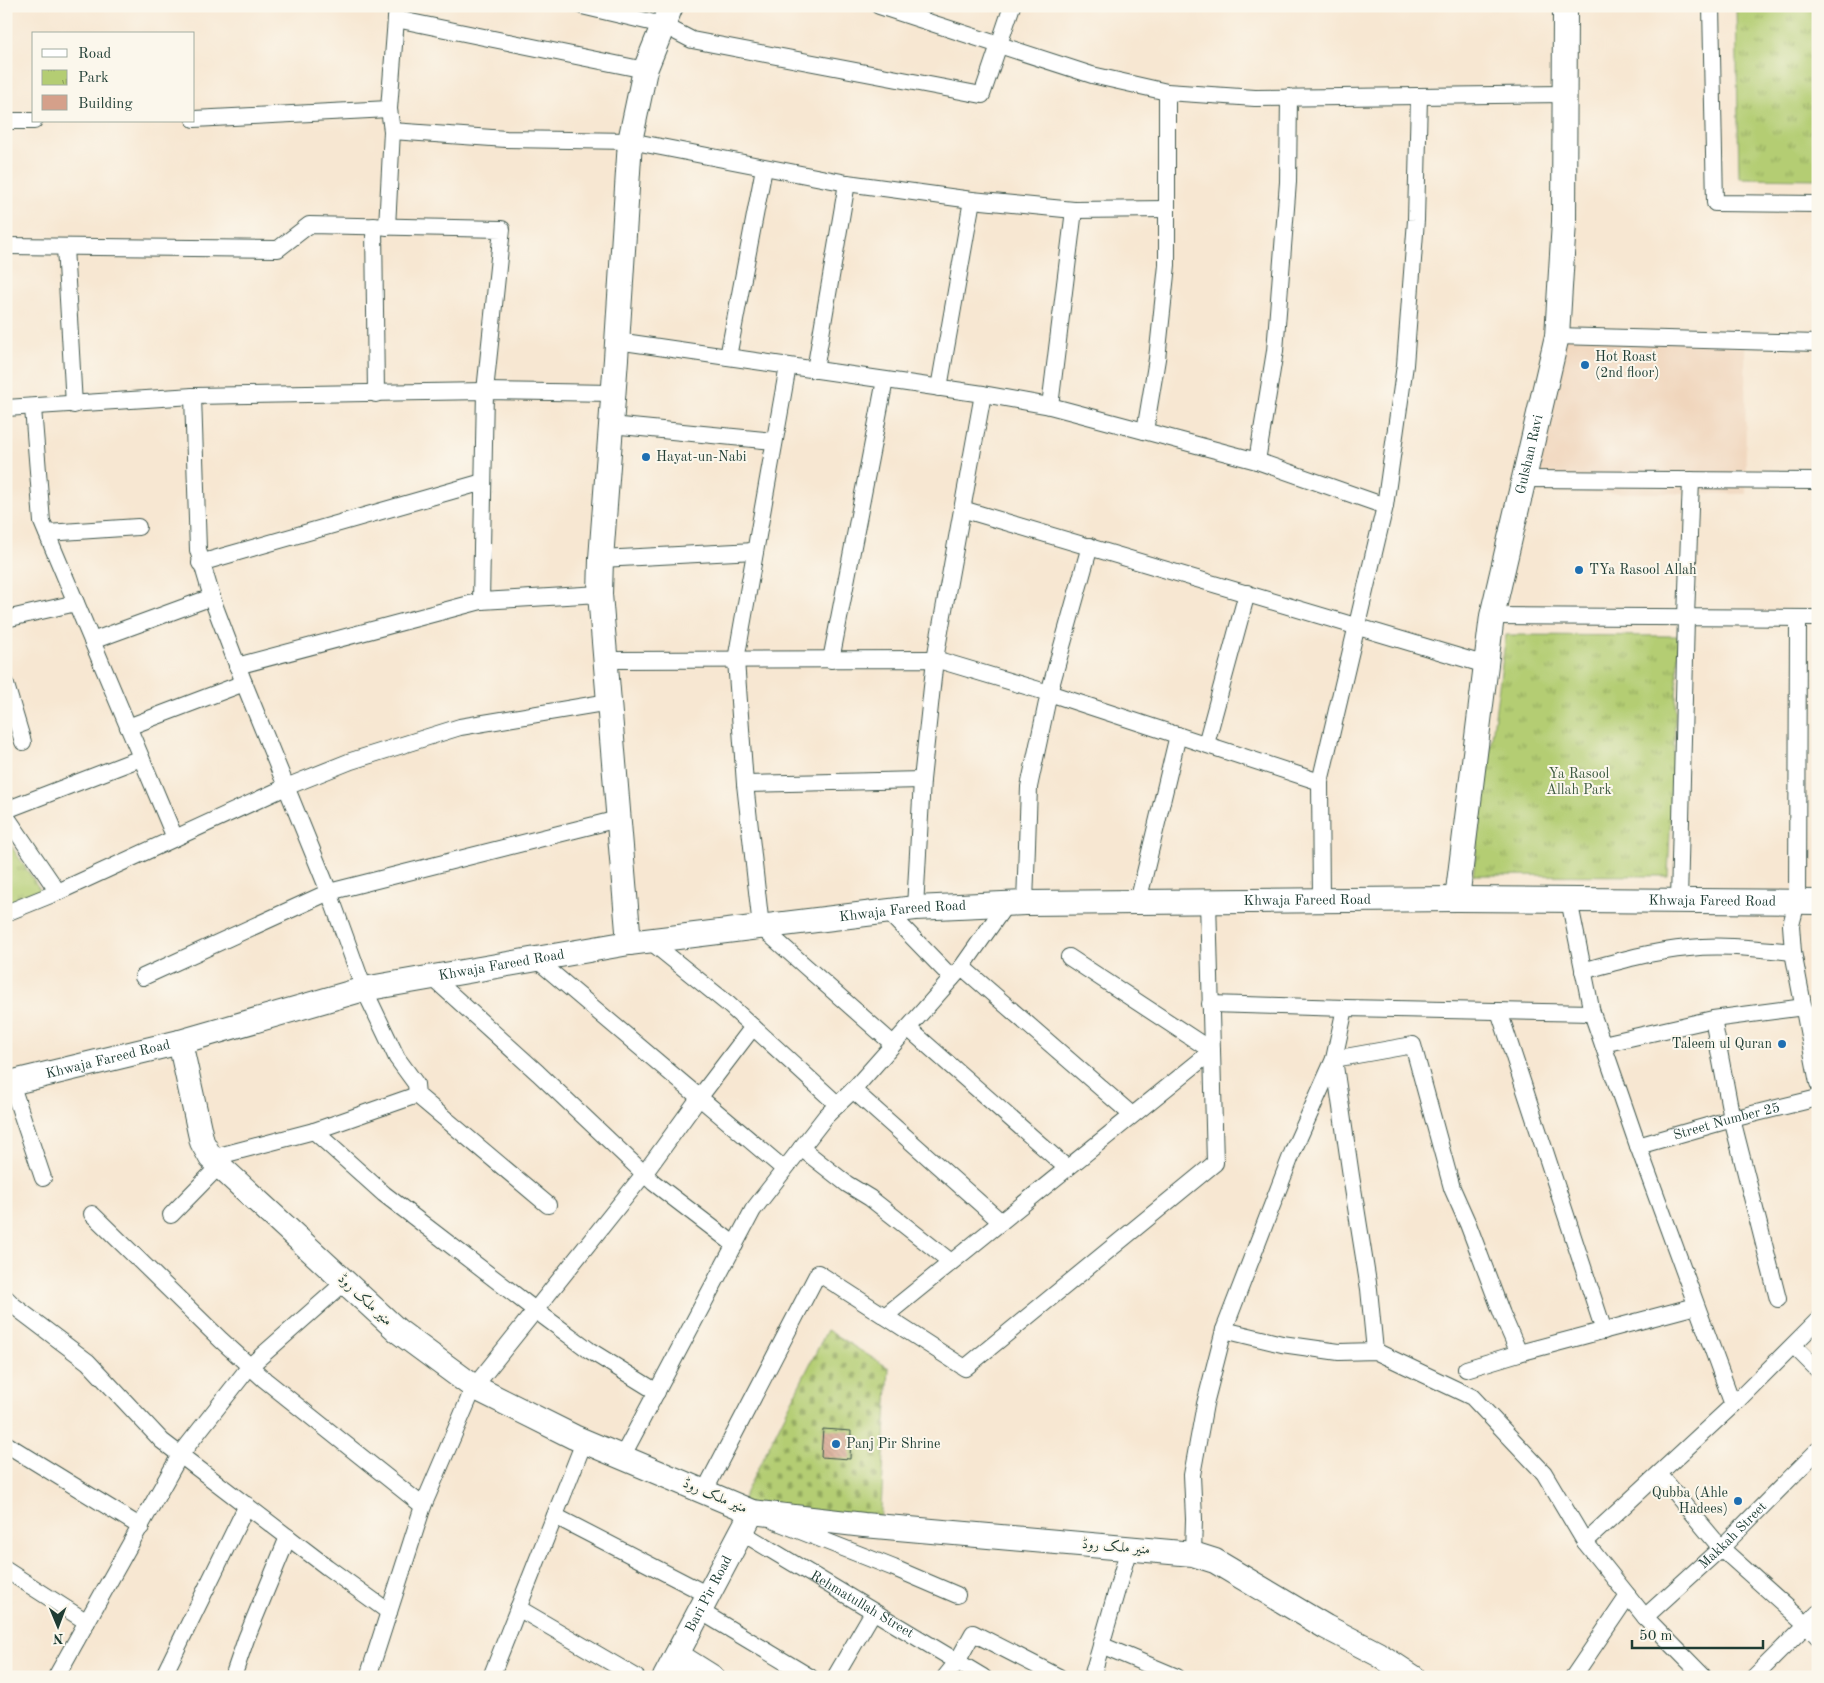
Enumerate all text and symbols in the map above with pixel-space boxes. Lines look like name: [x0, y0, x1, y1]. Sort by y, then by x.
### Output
legend: [32, 32, 195, 122]
text: Road: [78, 47, 112, 62]
text: Park: [78, 71, 109, 86]
text: Building: [78, 97, 133, 112]
place label: Hot Roast (2nd floor): [1595, 350, 1659, 380]
marker: Hot Roast (2nd floor): [1579, 359, 1591, 371]
street label: Gulshan Ravi: [1514, 413, 1546, 496]
place label: Hayat-un-Nabi: [656, 450, 747, 464]
marker: Hayat-un-Nabi: [640, 451, 652, 463]
place label: TYa Rasool Allah: [1589, 563, 1697, 577]
marker: TYa Rasool Allah: [1573, 564, 1585, 576]
park label: Ya Rasool Allah Park: [1546, 767, 1612, 797]
street label: Khwaja Fareed Road: [1243, 893, 1371, 908]
street label: Khwaja Fareed Road: [1648, 894, 1776, 909]
street label: Khwaja Fareed Road: [838, 899, 966, 924]
street label: Khwaja Fareed Road: [437, 947, 565, 983]
place label: Taleem ul Quran: [1671, 1037, 1772, 1051]
street label: Khwaja Fareed Road: [44, 1038, 172, 1081]
marker: Taleem ul Quran: [1776, 1038, 1788, 1050]
street label: Street Number 25: [1672, 1101, 1781, 1143]
street label: منیر ملک روڈ: [334, 1271, 396, 1329]
place label: Panj Pir Shrine: [846, 1437, 941, 1451]
marker: Panj Pir Shrine: [830, 1438, 842, 1450]
street label: منیر ملک روڈ: [680, 1475, 750, 1517]
place label: Qubba (Ahle Hadees): [1652, 1486, 1728, 1516]
marker: Qubba (Ahle Hadees): [1732, 1495, 1744, 1507]
street label: Makkah Street: [1696, 1499, 1769, 1571]
street label: منیر ملک روڈ: [1081, 1536, 1151, 1558]
street label: Bari Pir Road: [683, 1553, 735, 1634]
street label: Rehmatullah Street: [808, 1568, 916, 1641]
north arrow: [32, 1600, 82, 1650]
scale bar: [1632, 1618, 1763, 1650]
text: 50 m: [1639, 1629, 1673, 1644]
text: N: [52, 1631, 64, 1645]

